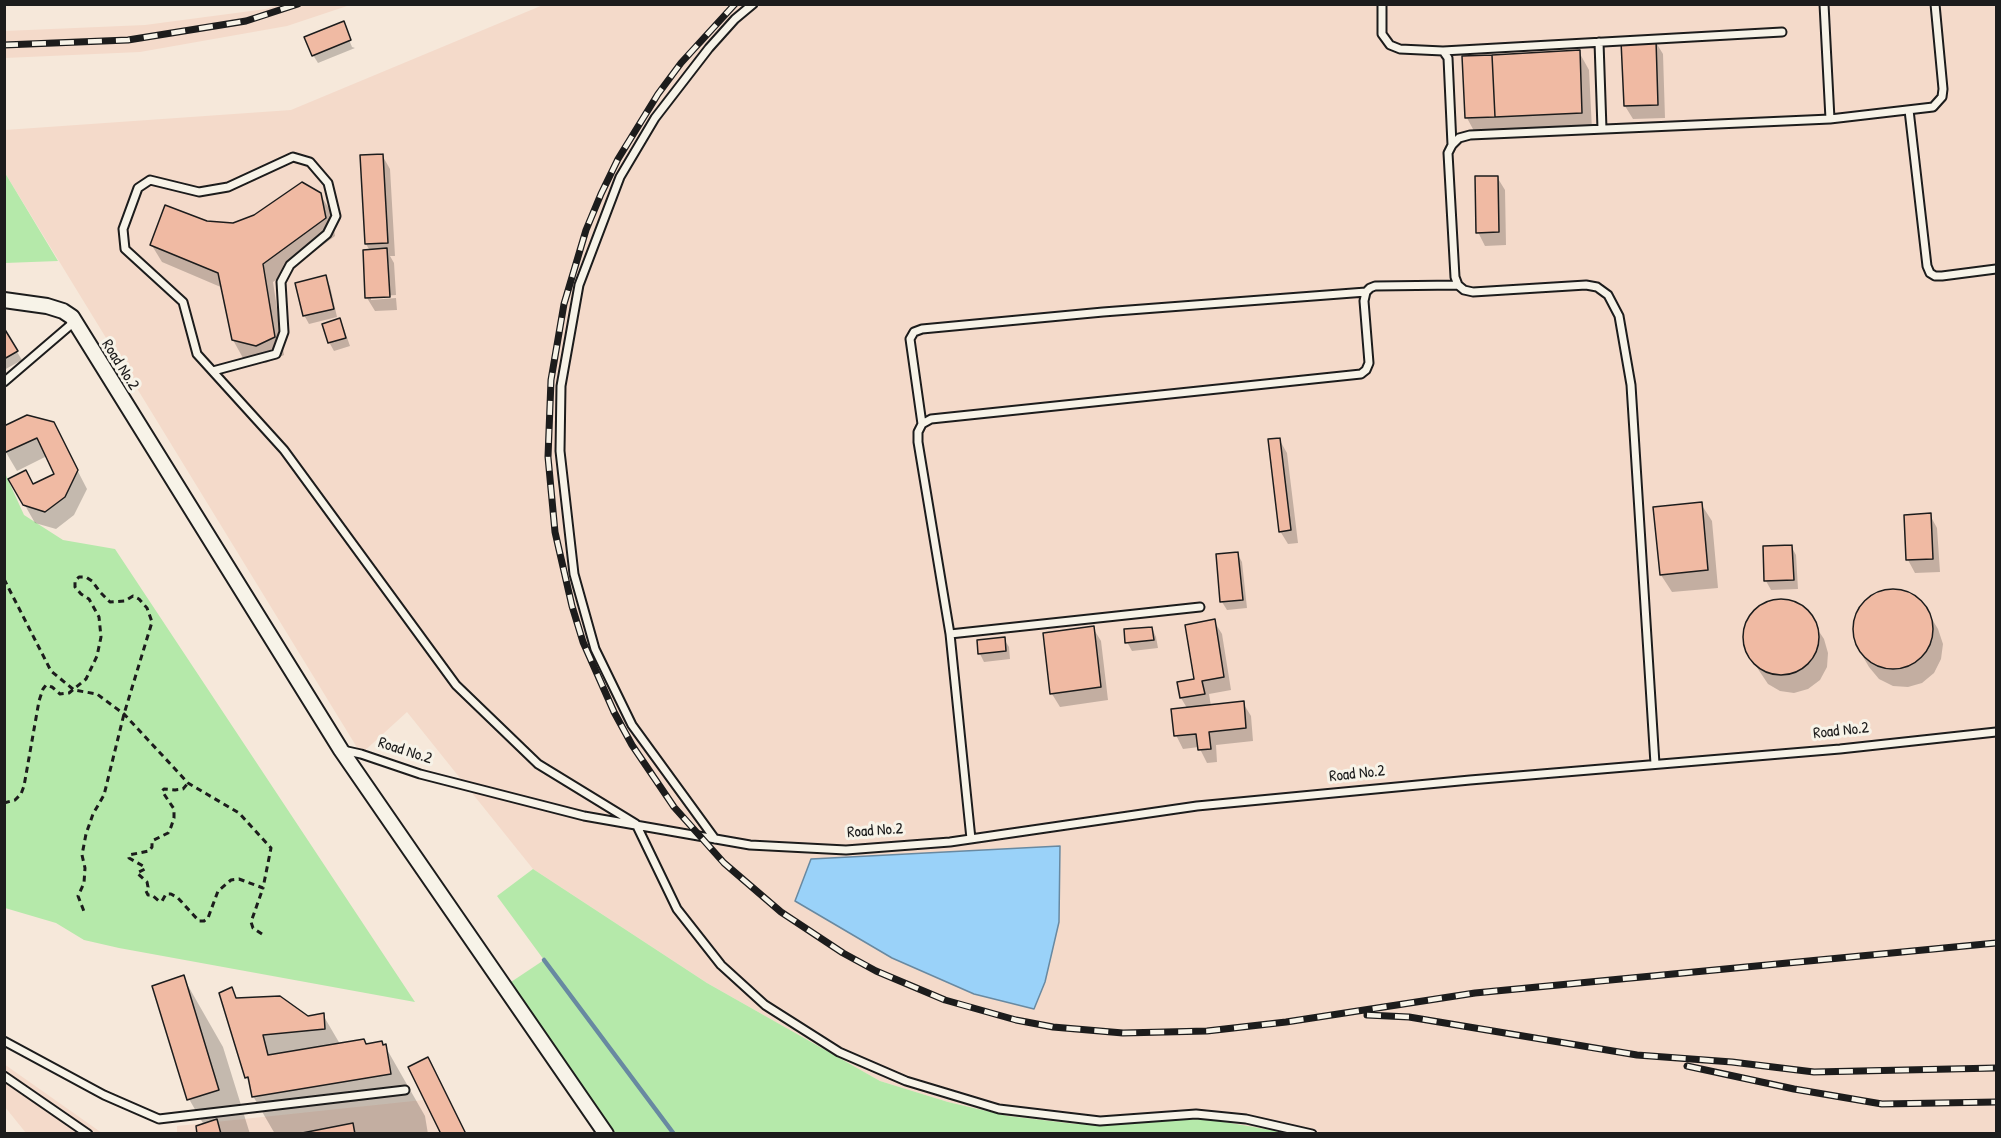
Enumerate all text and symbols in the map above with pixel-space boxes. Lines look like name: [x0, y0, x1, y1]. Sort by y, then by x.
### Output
street label: Road No.2: [97, 336, 143, 394]
street label: Road No.2: [1812, 719, 1870, 743]
street label: Road No.2: [376, 733, 434, 769]
street label: Road No.2: [1328, 762, 1386, 786]
street label: Road No.2: [847, 819, 903, 843]

